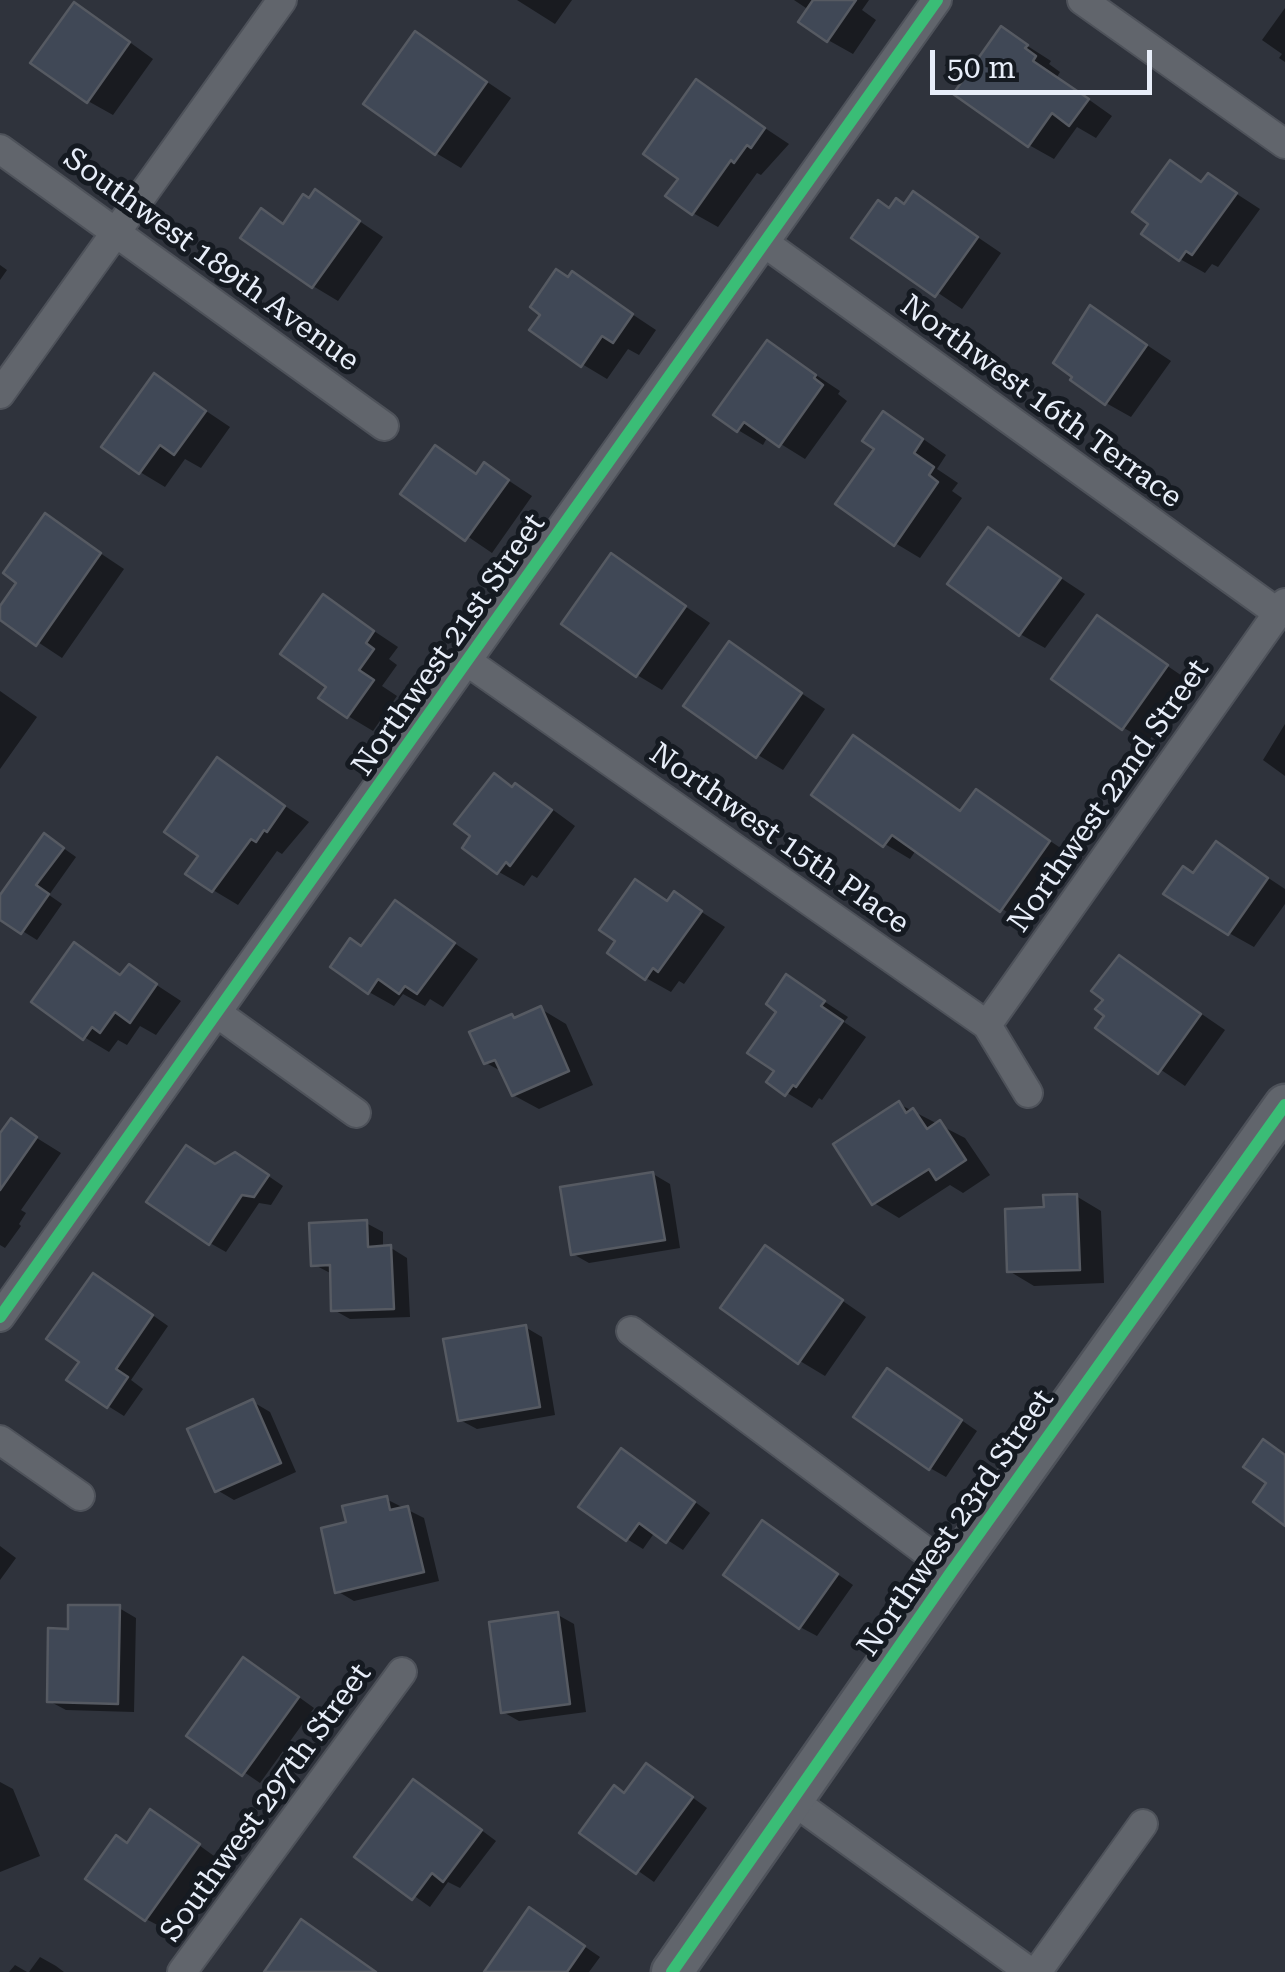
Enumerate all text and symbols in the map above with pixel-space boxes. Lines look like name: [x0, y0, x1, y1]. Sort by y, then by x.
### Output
scale bar: [935, 30, 1158, 92]
text: 50 m: [947, 50, 1016, 85]
street label: Southwest 189th Avenue: [56, 141, 366, 379]
street label: Northwest 16th Terrace: [893, 288, 1189, 516]
street label: Northwest 21st Street: [345, 507, 553, 783]
street label: Northwest 22nd Street: [1001, 653, 1217, 939]
street label: Northwest 15th Place: [642, 736, 916, 942]
street label: Northwest 23rd Street: [850, 1383, 1062, 1663]
street label: Southwest 297th Street: [153, 1657, 379, 1949]

